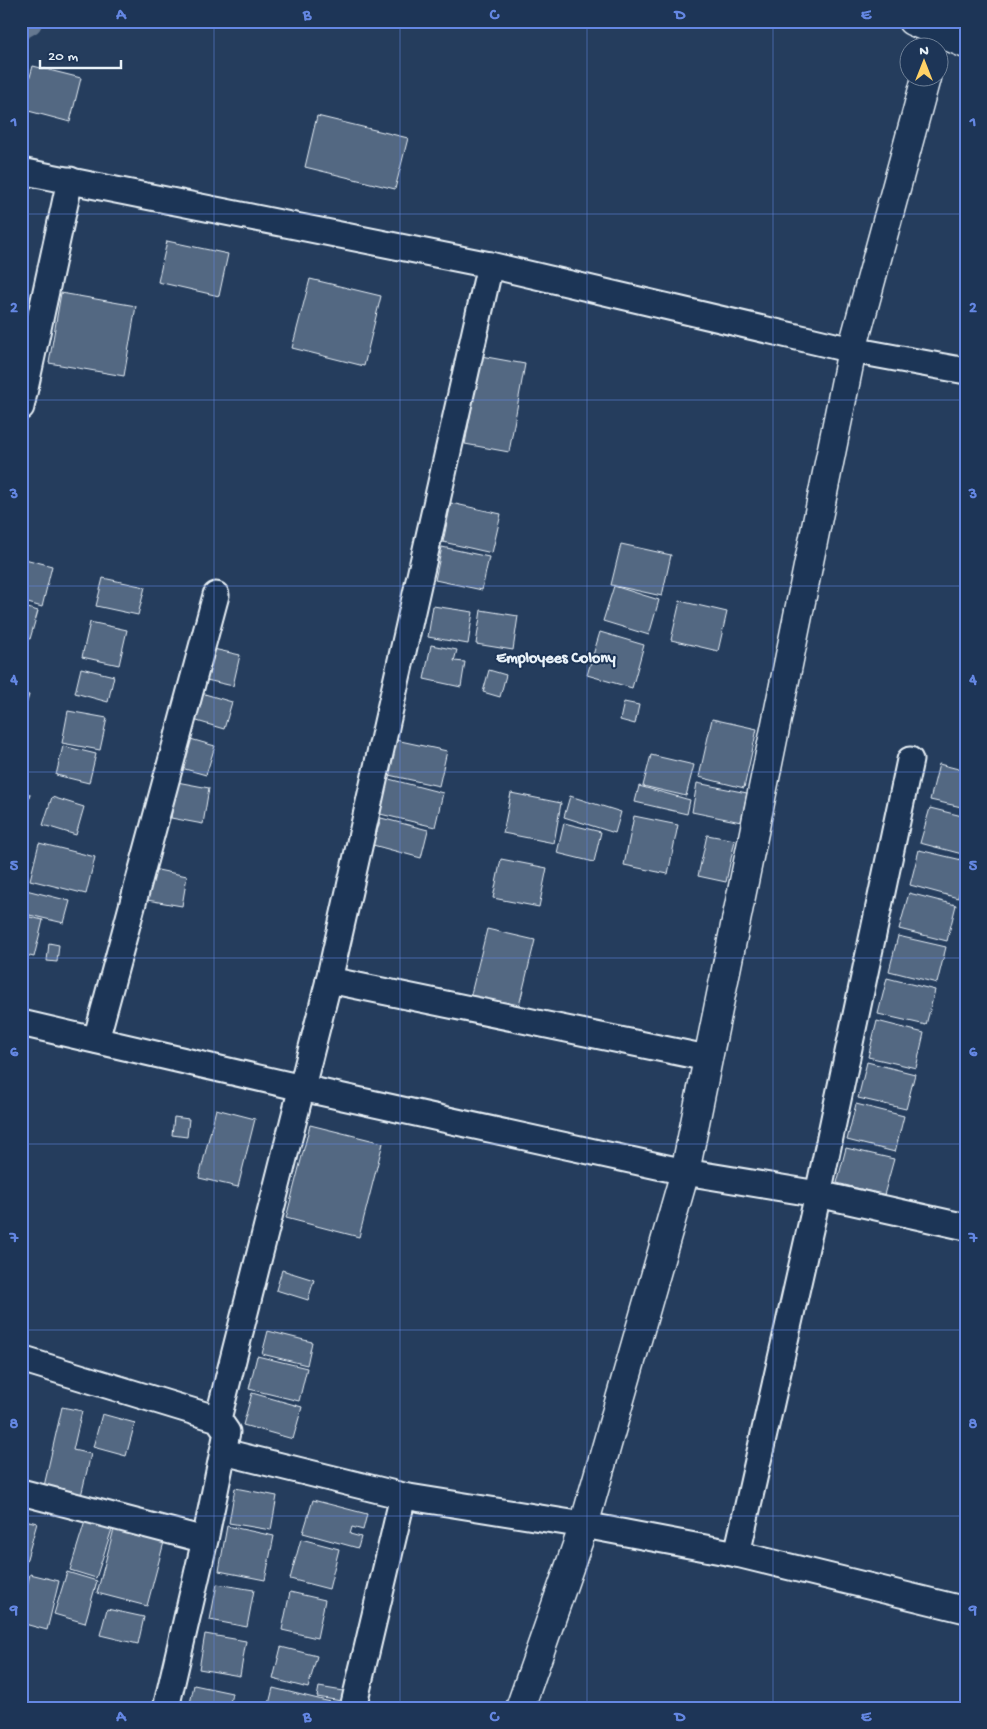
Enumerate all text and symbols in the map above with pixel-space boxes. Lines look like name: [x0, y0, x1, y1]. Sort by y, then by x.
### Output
text: A: [115, 7, 127, 26]
text: B: [302, 7, 312, 26]
text: C: [489, 7, 500, 26]
text: D: [673, 7, 686, 26]
text: E: [861, 7, 872, 26]
scale bar: [40, 38, 121, 70]
north arrow: [900, 38, 950, 88]
text: N: [919, 43, 929, 60]
text: 20 m: [48, 48, 78, 66]
text: 1: [10, 114, 17, 133]
text: 1: [969, 114, 976, 133]
text: 2: [10, 300, 18, 319]
text: 2: [969, 300, 977, 319]
text: 3: [9, 486, 18, 505]
text: 3: [968, 486, 977, 505]
district label: Employees Colony: [496, 650, 616, 669]
text: 4: [9, 672, 18, 691]
text: 4: [968, 672, 977, 691]
text: 5: [10, 858, 19, 877]
text: 5: [969, 858, 978, 877]
text: 6: [10, 1044, 19, 1063]
text: 6: [969, 1044, 978, 1063]
text: 7: [9, 1230, 19, 1249]
text: 7: [968, 1230, 978, 1249]
text: 8: [10, 1416, 19, 1435]
text: 8: [969, 1416, 978, 1435]
text: 9: [9, 1602, 18, 1621]
text: 9: [968, 1602, 977, 1621]
text: A: [115, 1709, 127, 1728]
text: B: [302, 1709, 312, 1728]
text: C: [489, 1709, 500, 1728]
text: D: [673, 1709, 686, 1728]
text: E: [861, 1709, 872, 1728]

